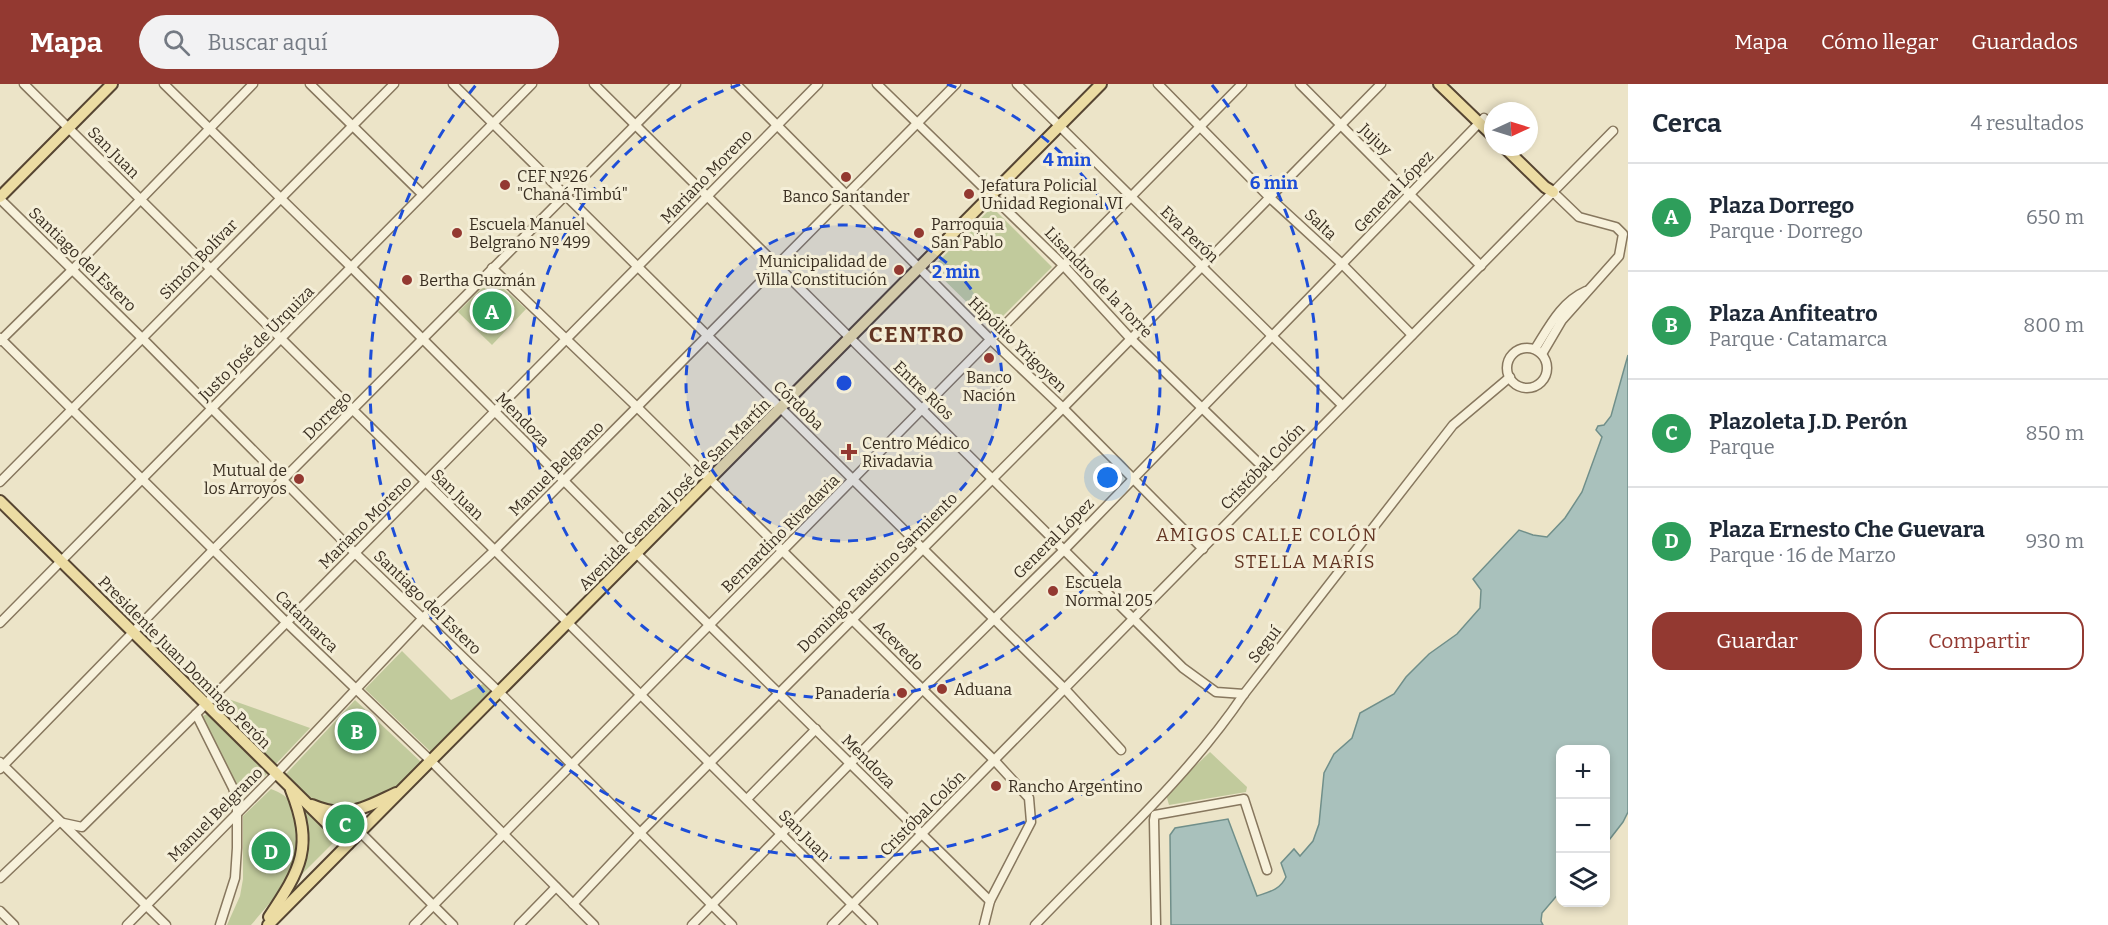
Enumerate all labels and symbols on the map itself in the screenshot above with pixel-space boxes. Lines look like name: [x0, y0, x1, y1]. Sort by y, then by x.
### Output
north arrow: [1484, 102, 1538, 156]
street label: Jujuy: [1355, 119, 1396, 160]
street label: San Juan: [84, 123, 143, 182]
street label: Mariano Moreno: [657, 125, 756, 227]
street label: General López: [1350, 146, 1437, 236]
text: 4 min: [1043, 149, 1092, 171]
place label: CEF Nº26 "Chaná Timbú": [517, 167, 628, 204]
marker: Banco Santander: [839, 170, 853, 184]
text: 6 min: [1250, 172, 1299, 194]
place label: Jefatura Policial Unidad Regional VI: [980, 176, 1123, 213]
marker: CEF Nº26 "Chaná Timbú": [498, 178, 512, 192]
place label: Banco Santander: [782, 187, 910, 206]
marker: Jefatura Policial Unidad Regional VI: [962, 187, 976, 201]
street label: Eva Perón: [1157, 202, 1223, 267]
street label: Santiago del Estero: [25, 203, 140, 315]
street label: Salta: [1301, 205, 1341, 244]
street label: Simón Bolívar: [155, 215, 241, 303]
place label: Escuela Manuel Belgrano Nº 499: [469, 215, 591, 252]
place label: Parroquia San Pablo: [931, 215, 1004, 252]
street label: Lisandro de la Torre: [1041, 223, 1156, 342]
marker: Escuela Manuel Belgrano Nº 499: [450, 226, 464, 240]
marker: Parroquia San Pablo: [912, 226, 926, 240]
place label: Municipalidad de Villa Constitución: [756, 252, 887, 289]
text: 2 min: [932, 261, 980, 283]
marker: Municipalidad de Villa Constitución: [892, 263, 906, 277]
place label: Bertha Guzmán: [419, 271, 536, 290]
marker: Bertha Guzmán: [400, 273, 414, 287]
street label: Justo José de Urquiza: [194, 282, 318, 406]
pin: A: [472, 288, 512, 334]
street label: Hipólito Yrigoyen: [965, 293, 1071, 396]
district label: CENTRO: [869, 321, 965, 348]
marker: Banco Nación: [982, 351, 996, 365]
street label: Entre Ríos: [890, 357, 958, 424]
place label: Banco Nación: [962, 368, 1016, 405]
centre of rings: [834, 373, 854, 393]
street label: Córdoba: [770, 377, 828, 434]
street label: Dorrego: [299, 387, 356, 444]
street label: Mendoza: [492, 389, 554, 450]
street label: Avenida General José de San Martín: [575, 395, 774, 594]
street label: Manuel Belgrano: [505, 417, 608, 520]
street label: Cristóbal Colón: [1216, 419, 1308, 514]
place label: Centro Médico Rivadavia: [862, 434, 970, 471]
marker: Centro Médico Rivadavia: [840, 443, 858, 461]
place label: Mutual de los Arroyos: [204, 461, 287, 498]
your location: [1093, 463, 1122, 492]
street label: San Juan: [428, 465, 488, 524]
street label: Bernardino Rivadavia: [717, 470, 843, 596]
marker: Mutual de los Arroyos: [292, 472, 306, 486]
street label: Mariano Moreno: [315, 472, 416, 573]
street label: Domingo Faustino Sarmiento: [793, 488, 961, 656]
street label: General López: [1009, 494, 1098, 583]
district label: AMIGOS CALLE COLÓN: [1156, 524, 1378, 546]
street label: Santiago del Estero: [370, 546, 485, 658]
district label: STELLA MARIS: [1234, 551, 1376, 573]
street label: Presidente Juan Domingo Perón: [94, 572, 275, 753]
place label: Escuela Normal 205: [1065, 573, 1153, 610]
marker: Escuela Normal 205: [1046, 584, 1060, 598]
street label: Catamarca: [271, 587, 342, 656]
street label: Acevedo: [870, 616, 928, 674]
street label: Seguí: [1244, 622, 1285, 667]
place label: Aduana: [954, 680, 1012, 699]
marker: Aduana: [935, 682, 949, 696]
place label: Panadería: [815, 684, 890, 703]
marker: Panadería: [895, 686, 909, 700]
pin: B: [338, 708, 376, 754]
street label: Mendoza: [838, 731, 900, 792]
street label: Manuel Belgrano: [164, 763, 267, 866]
street label: Cristóbal Colón: [876, 767, 969, 860]
place label: Rancho Argentino: [1008, 777, 1143, 796]
marker: Rancho Argentino: [989, 779, 1003, 793]
pin: C: [326, 802, 364, 846]
street label: San Juan: [775, 806, 834, 865]
pin: D: [252, 828, 290, 873]

